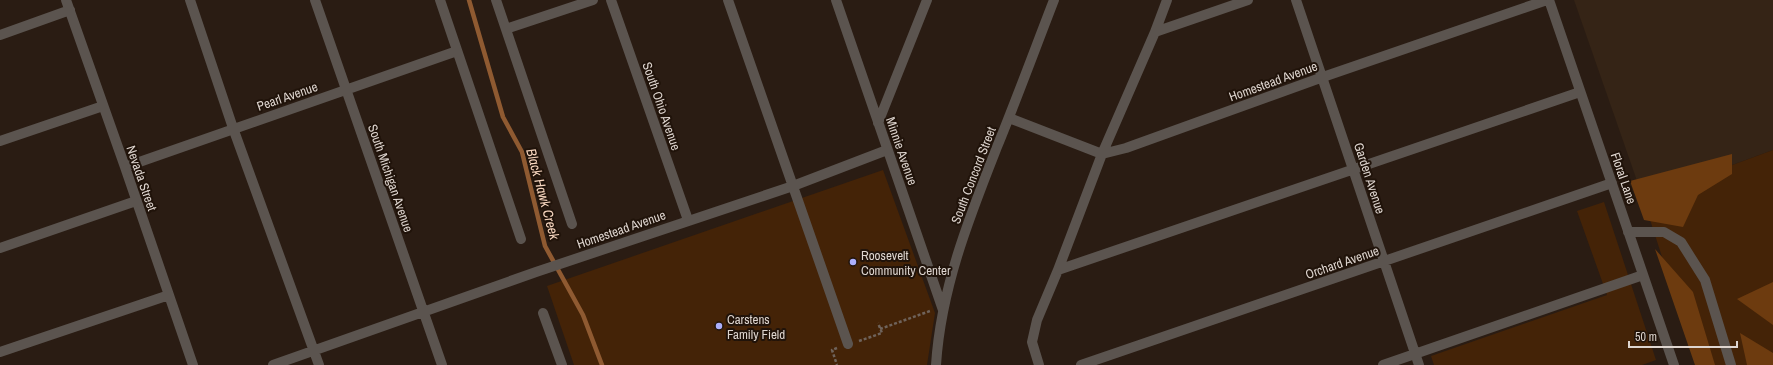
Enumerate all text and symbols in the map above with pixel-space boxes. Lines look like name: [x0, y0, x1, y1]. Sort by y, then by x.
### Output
street label: Homestead Avenue: [1227, 58, 1320, 105]
street label: South Ohio Avenue: [638, 60, 685, 153]
street label: Pearl Avenue: [255, 78, 320, 115]
street label: Minnie Avenue: [882, 115, 921, 188]
street label: South Michigan Avenue: [364, 122, 417, 234]
street label: South Concord Street: [947, 124, 1000, 226]
street label: Garden Avenue: [1350, 140, 1389, 216]
street label: Nevada Street: [122, 143, 161, 213]
water label: Black Hawk Creek: [522, 146, 564, 243]
street label: Floral Lane: [1607, 150, 1640, 206]
street label: Homestead Avenue: [574, 206, 668, 253]
street label: Orchard Avenue: [1303, 242, 1381, 283]
place label: Roosevelt Community Center: [861, 247, 951, 279]
marker: Roosevelt Community Center: [848, 257, 858, 267]
place label: Carstens Family Field: [727, 311, 785, 343]
marker: Carstens Family Field: [714, 321, 724, 331]
scale bar: [1629, 323, 1737, 349]
text: 50 m: [1635, 329, 1657, 345]

